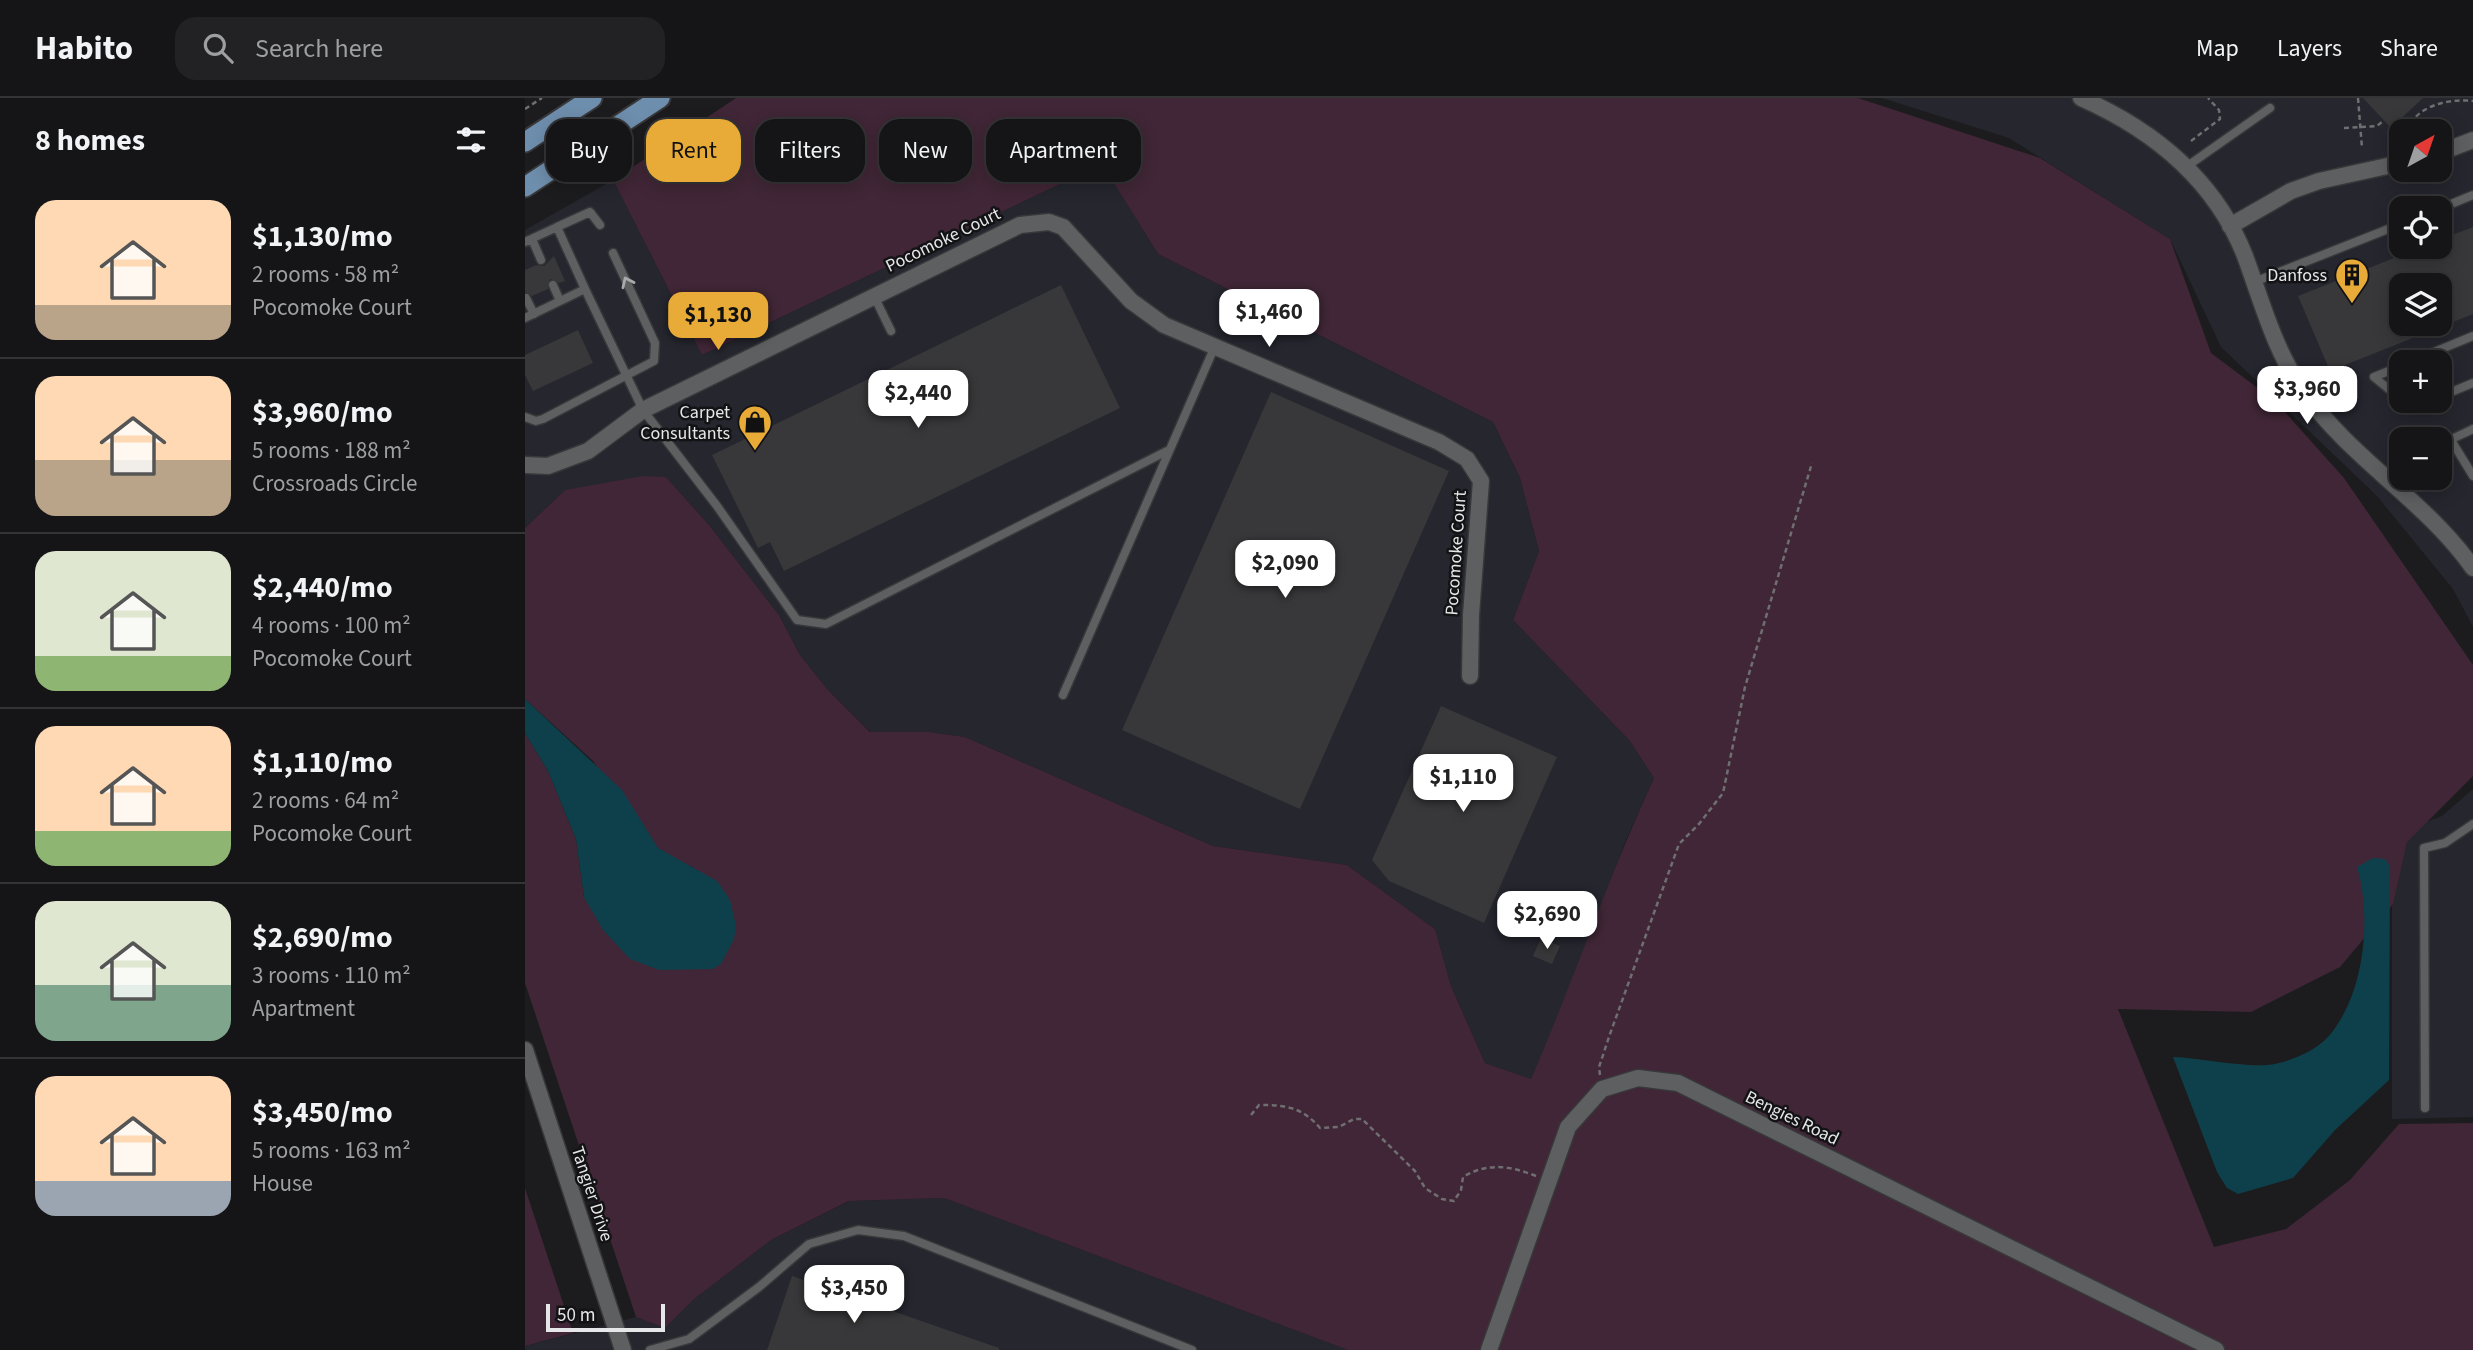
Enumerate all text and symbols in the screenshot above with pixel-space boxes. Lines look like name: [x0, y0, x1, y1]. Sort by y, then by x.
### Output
search box: [175, 17, 665, 80]
text: Habito: [35, 25, 133, 72]
icon: search: [199, 29, 237, 67]
text: Search here: [255, 30, 383, 67]
text: Map: [2196, 31, 2239, 66]
text: Layers: [2277, 31, 2342, 66]
text: Share: [2380, 31, 2438, 66]
text: 8 homes: [35, 119, 145, 162]
chip: Buy: [546, 119, 632, 182]
chip: Rent: [646, 119, 741, 182]
chip: Filters: [755, 119, 865, 182]
chip: New: [879, 119, 972, 182]
chip: Apartment: [986, 119, 1141, 182]
north arrow: [2389, 119, 2452, 182]
map controls: [2389, 119, 2452, 490]
icon: filters: [452, 121, 490, 159]
button: locate: [2389, 196, 2452, 259]
street label: Pocomoke Court: [881, 201, 1005, 279]
text: $1,130/mo: [252, 215, 393, 258]
icon: home: [91, 228, 175, 312]
building icon: Danfoss: [2333, 256, 2371, 305]
text: 2 rooms · 58 m²: [252, 258, 399, 291]
place label: Danfoss: [2267, 263, 2327, 288]
button: layers: [2389, 273, 2452, 336]
one-way arrow: [621, 277, 635, 289]
pin: $1,460: [1212, 289, 1326, 349]
text: Pocomoke Court: [252, 291, 412, 324]
pin: $1,130: [661, 292, 775, 352]
text: $1,460: [1235, 295, 1303, 328]
text: $1,130: [684, 298, 752, 331]
button: +: [2389, 350, 2452, 413]
pin: $3,960: [2250, 366, 2364, 426]
pin: $2,440: [861, 370, 975, 430]
text: $3,960: [2273, 372, 2341, 405]
text: $2,440: [884, 376, 952, 409]
text: $3,960/mo: [252, 391, 393, 434]
place label: Carpet Consultants: [640, 400, 730, 446]
shop icon: Carpet Consultants: [736, 403, 774, 452]
icon: home: [91, 404, 175, 488]
button: −: [2389, 427, 2452, 490]
text: 5 rooms · 188 m²: [252, 434, 411, 467]
text: Crossroads Circle: [252, 467, 417, 500]
street label: Pocomoke Court: [1439, 490, 1473, 616]
pin: $2,090: [1228, 540, 1342, 600]
text: $2,090: [1251, 546, 1319, 579]
text: $2,440/mo: [252, 566, 393, 609]
icon: home: [91, 579, 175, 663]
text: 4 rooms · 100 m²: [252, 609, 411, 642]
text: Pocomoke Court: [252, 642, 412, 675]
text: $1,110/mo: [252, 741, 393, 784]
icon: home: [91, 754, 175, 838]
pin: $1,110: [1406, 754, 1520, 814]
text: $1,110: [1429, 760, 1497, 793]
text: 2 rooms · 64 m²: [252, 784, 399, 817]
text: Pocomoke Court: [252, 817, 412, 850]
pin: $2,690: [1490, 892, 1604, 951]
text: $2,690: [1513, 897, 1581, 930]
text: $2,690/mo: [252, 916, 393, 959]
icon: home: [91, 929, 175, 1013]
text: 3 rooms · 110 m²: [252, 959, 411, 992]
text: Apartment: [252, 992, 355, 1025]
street label: Bengies Road: [1741, 1085, 1843, 1151]
text: $3,450/mo: [252, 1091, 393, 1134]
icon: home: [91, 1104, 175, 1188]
text: 5 rooms · 163 m²: [252, 1134, 411, 1167]
street label: Tangier Drive: [565, 1143, 619, 1245]
text: House: [252, 1167, 313, 1200]
pin: $3,450: [797, 1266, 911, 1325]
text: $3,450: [820, 1271, 888, 1304]
scale bar: [546, 1301, 665, 1333]
text: 50 m: [557, 1302, 595, 1329]

